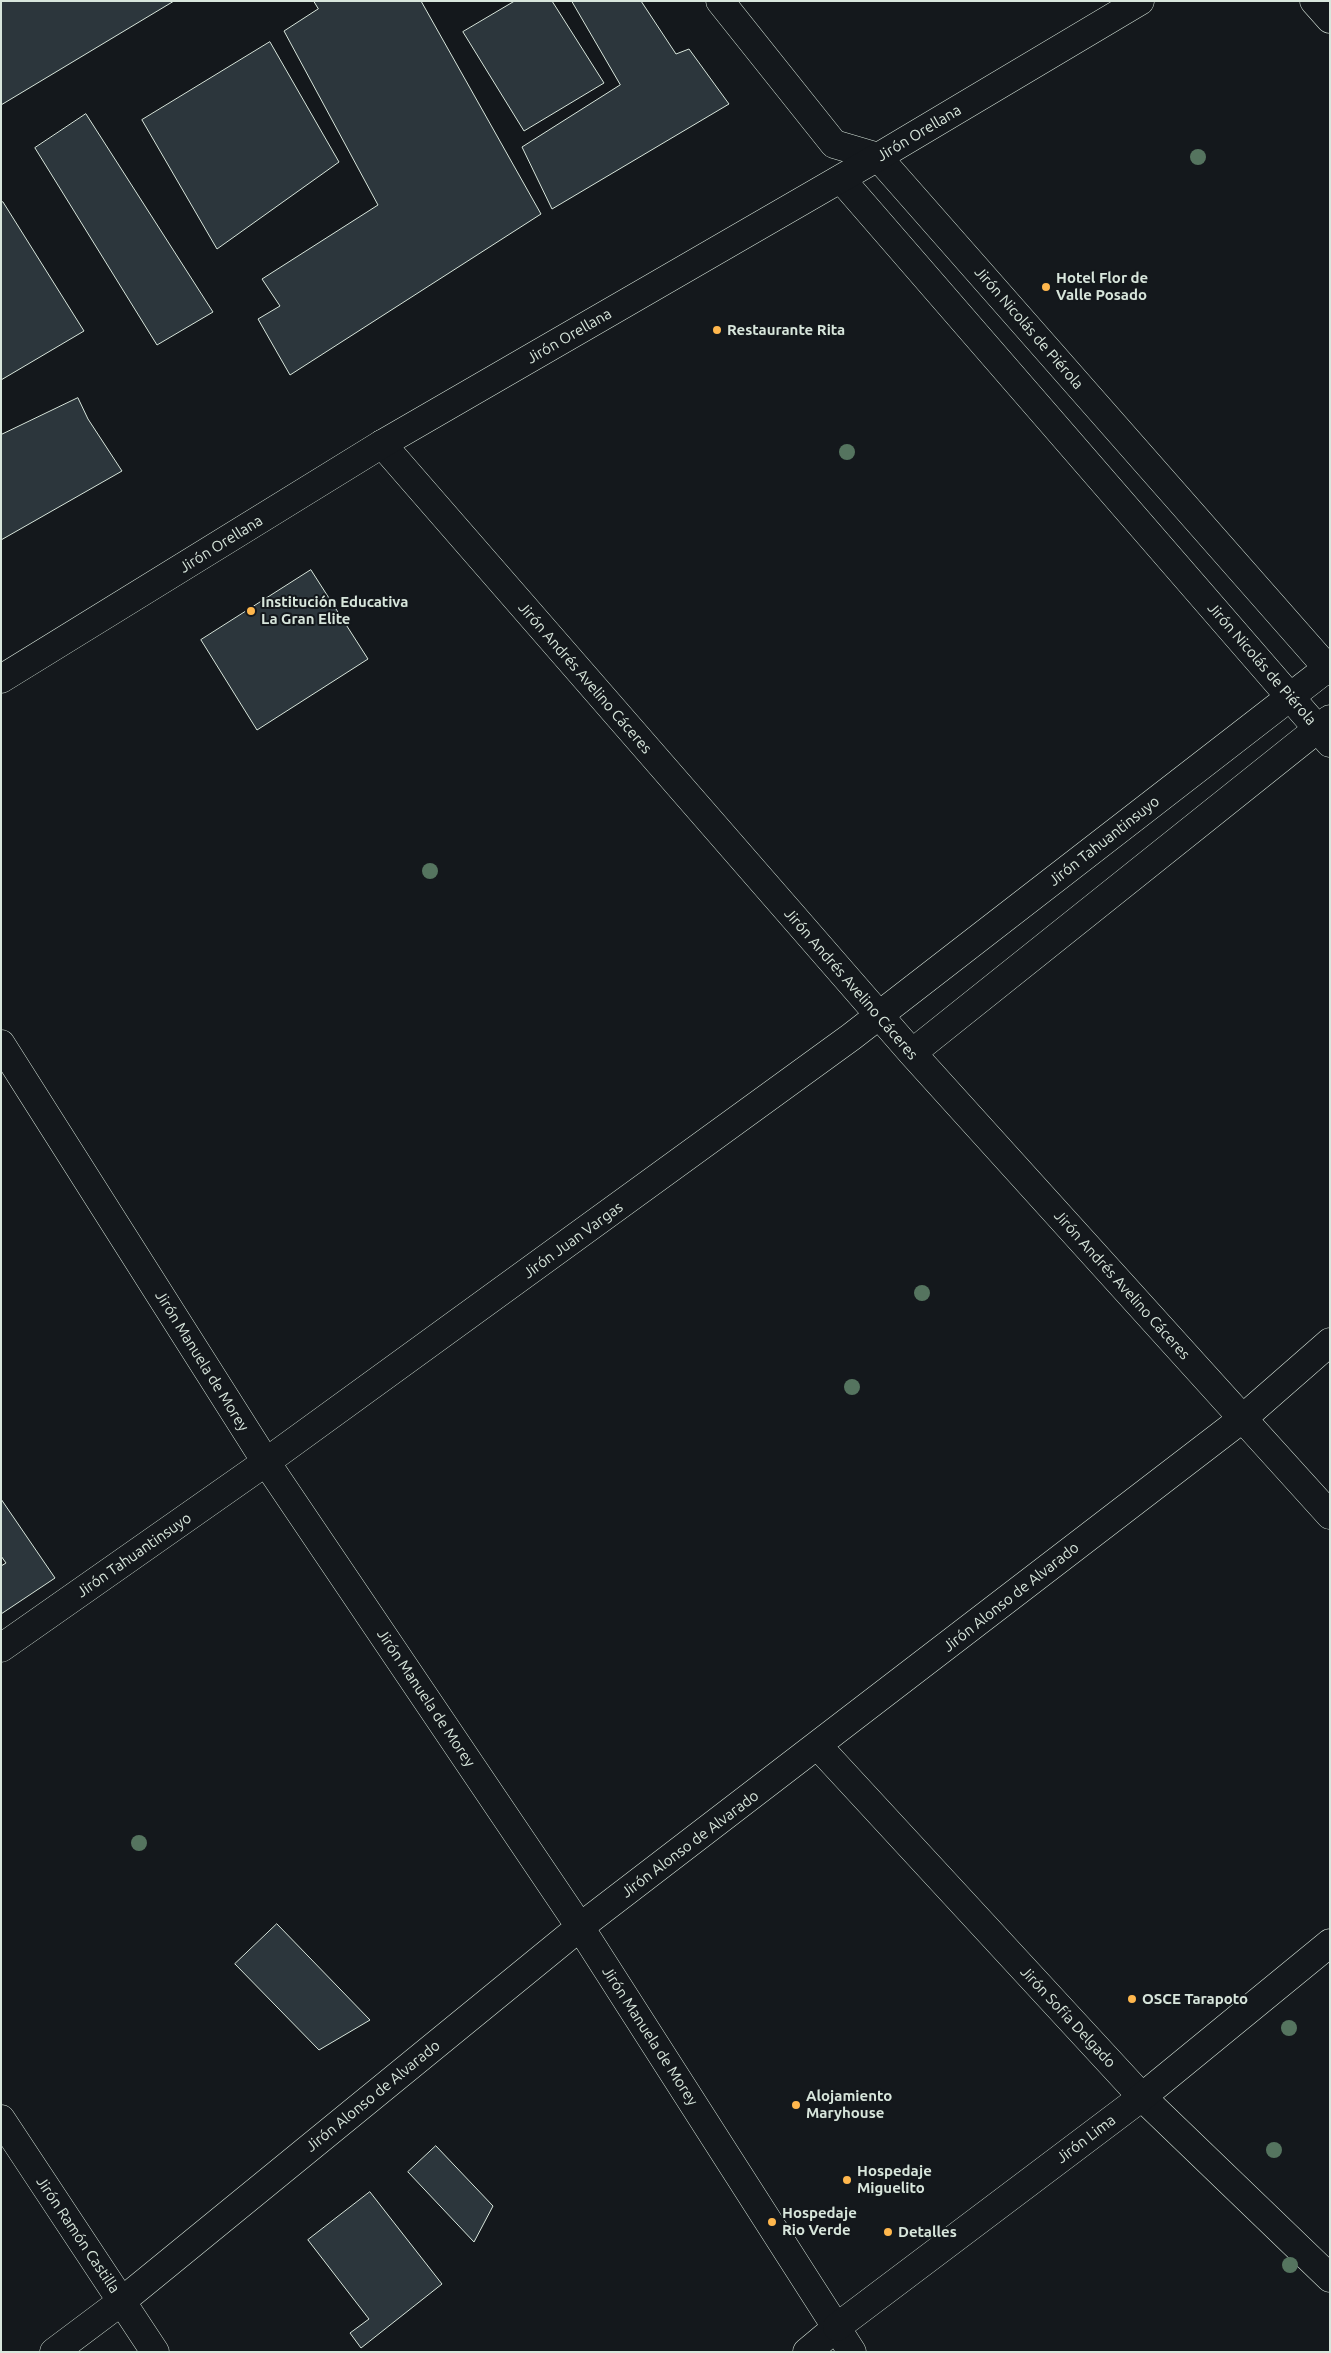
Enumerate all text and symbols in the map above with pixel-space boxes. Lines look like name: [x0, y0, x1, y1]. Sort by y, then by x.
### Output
street label: Jirón Orellana: [874, 101, 964, 165]
street label: Jirón Nicolás de Piérola: [971, 263, 1087, 393]
place label: Hotel Flor de Valle Posado: [1056, 269, 1148, 304]
marker: Hotel Flor de Valle Posado: [1040, 281, 1052, 293]
street label: Jirón Orellana: [523, 304, 615, 368]
place label: Restaurante Rita: [727, 321, 845, 339]
marker: Restaurante Rita: [711, 324, 723, 336]
street label: Jirón Orellana: [176, 511, 266, 577]
place label: Institución Educativa La Gran Elite: [261, 593, 408, 628]
street label: Jirón Andrés Avelino Cáceres: [514, 599, 656, 757]
street label: Jirón Nicolás de Piérola: [1204, 599, 1320, 729]
marker: Institución Educativa La Gran Elite: [245, 605, 257, 617]
street label: Jirón Tahuantinsuyo: [1045, 792, 1163, 890]
street label: Jirón Andrés Avelino Cáceres: [780, 905, 922, 1063]
street label: Jirón Juan Vargas: [520, 1198, 626, 1282]
street label: Jirón Andrés Avelino Cáceres: [1050, 1207, 1194, 1363]
street label: Jirón Manuela de Morey: [151, 1287, 253, 1435]
street label: Jirón Tahuantinsuyo: [73, 1509, 195, 1601]
street label: Jirón Alonso de Alvarado: [940, 1538, 1082, 1656]
street label: Jirón Manuela de Morey: [373, 1626, 479, 1770]
street label: Jirón Alonso de Alvarado: [618, 1786, 762, 1902]
street label: Jirón Manuela de Morey: [598, 1963, 702, 2109]
street label: Jirón Sofía Delgado: [1016, 1963, 1120, 2071]
place label: OSCE Tarapoto: [1142, 1990, 1248, 2008]
marker: OSCE Tarapoto: [1126, 1993, 1138, 2005]
street label: Jirón Alonso de Alvarado: [302, 2036, 444, 2156]
place label: Alojamiento Maryhouse: [806, 2087, 892, 2122]
marker: Alojamiento Maryhouse: [790, 2099, 802, 2111]
street label: Jirón Lima: [1053, 2111, 1119, 2167]
place label: Hospedaje Miguelito: [857, 2162, 932, 2197]
street label: Jirón Ramón Castilla: [32, 2173, 124, 2297]
marker: Hospedaje Miguelito: [841, 2174, 853, 2186]
place label: Hospedaje Rio Verde: [782, 2204, 857, 2239]
marker: Hospedaje Rio Verde: [766, 2216, 778, 2228]
place label: Detalles: [898, 2223, 957, 2241]
marker: Detalles: [882, 2226, 894, 2238]

